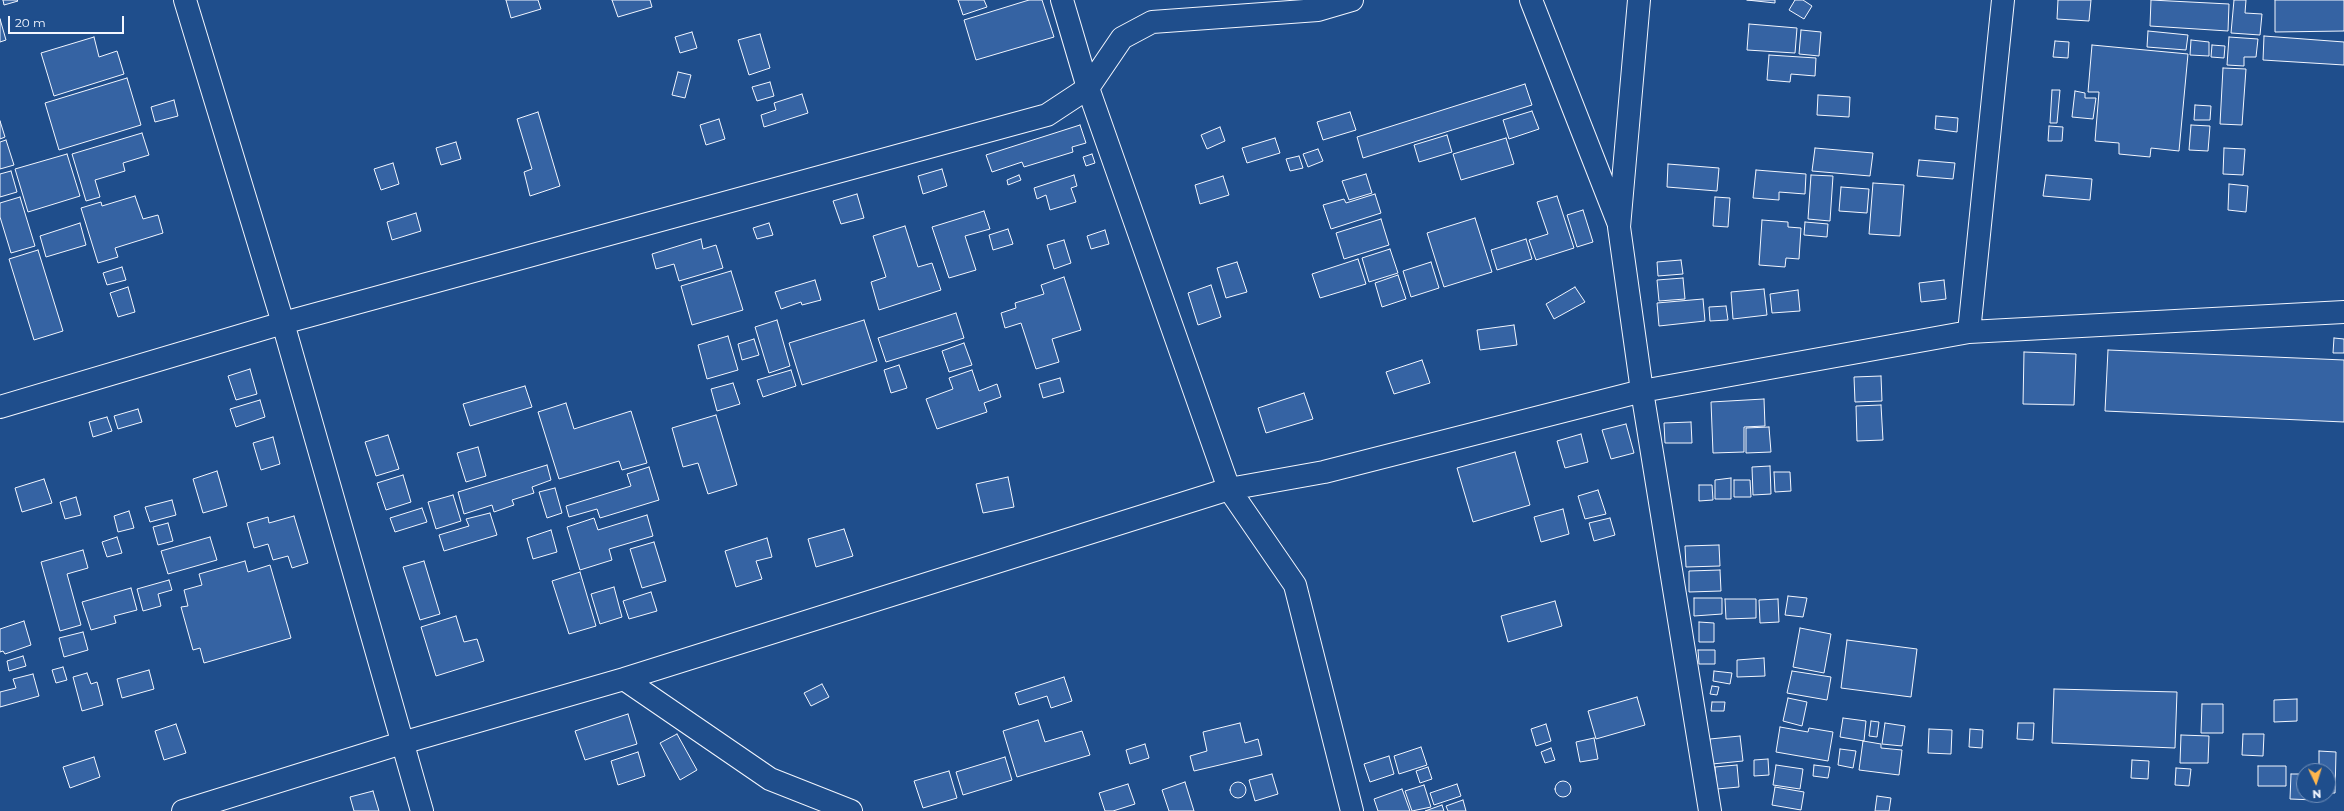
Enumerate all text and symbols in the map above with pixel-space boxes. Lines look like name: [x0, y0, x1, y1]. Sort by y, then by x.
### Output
scale bar: [10, 8, 126, 34]
text: 20 m: [15, 15, 46, 30]
north arrow: [2296, 763, 2336, 803]
text: N: [2312, 787, 2322, 801]

